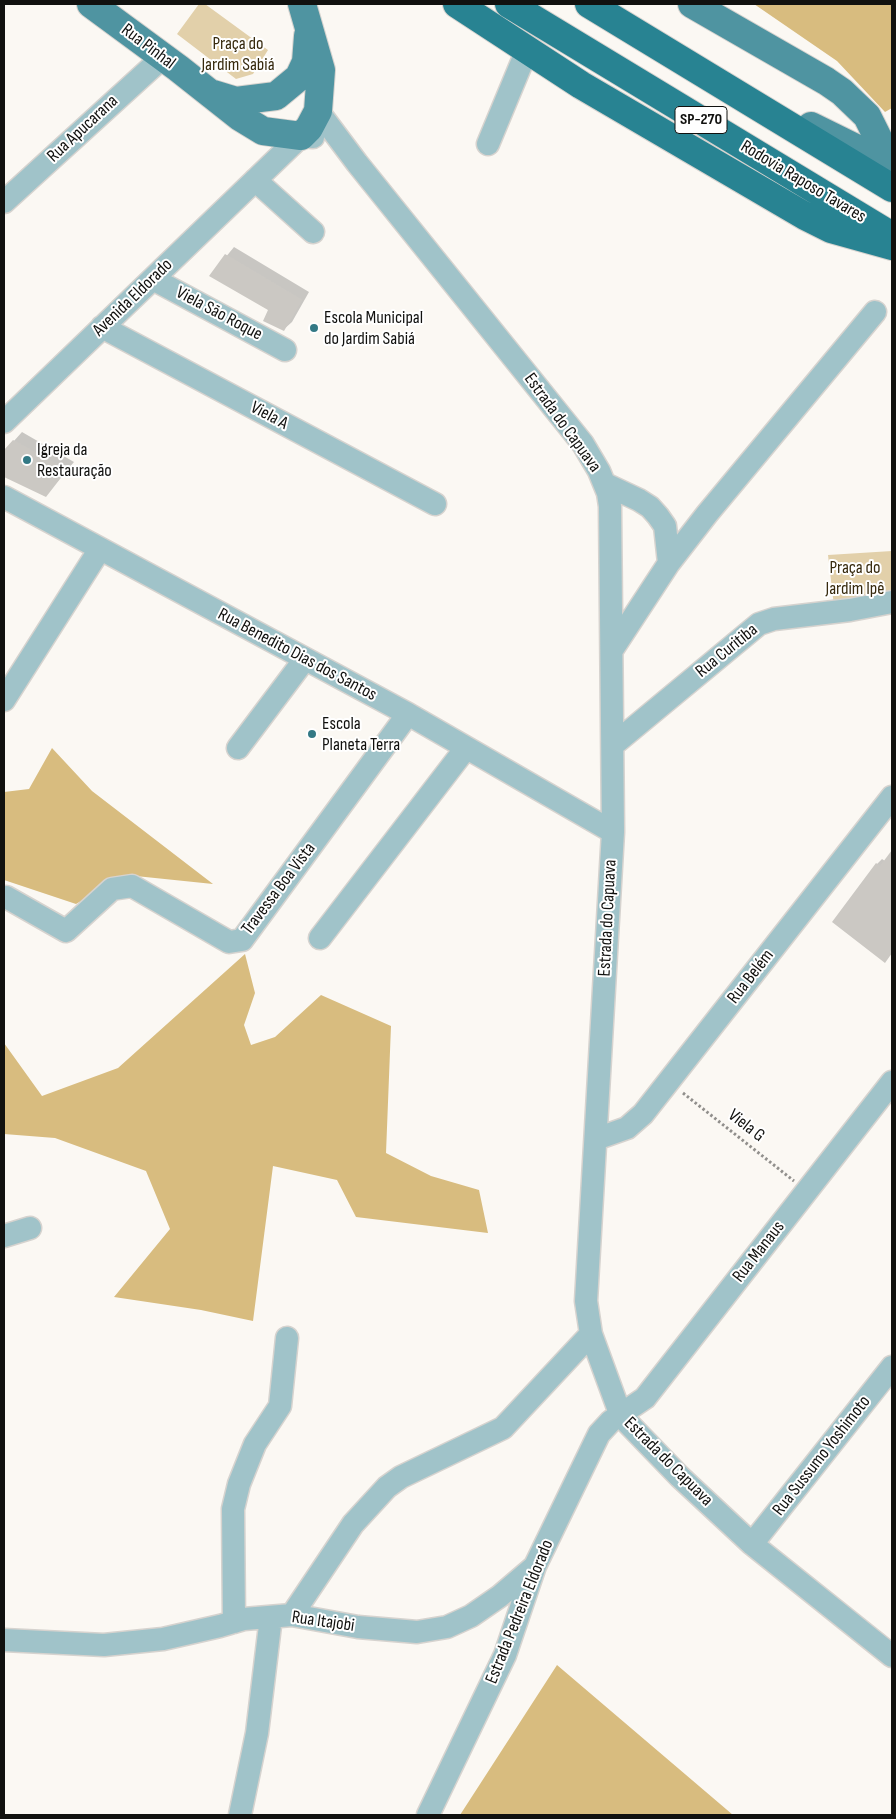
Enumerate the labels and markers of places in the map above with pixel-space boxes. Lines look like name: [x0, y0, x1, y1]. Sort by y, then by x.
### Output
place label: Escola Municipal do Jardim Sabiá: [324, 307, 423, 350]
marker: Escola Municipal do Jardim Sabiá: [308, 322, 320, 334]
place label: Igreja da Restauração: [37, 439, 112, 482]
marker: Igreja da Restauração: [21, 454, 33, 466]
place label: Escola Planeta Terra: [322, 713, 400, 756]
marker: Escola Planeta Terra: [306, 728, 318, 740]

